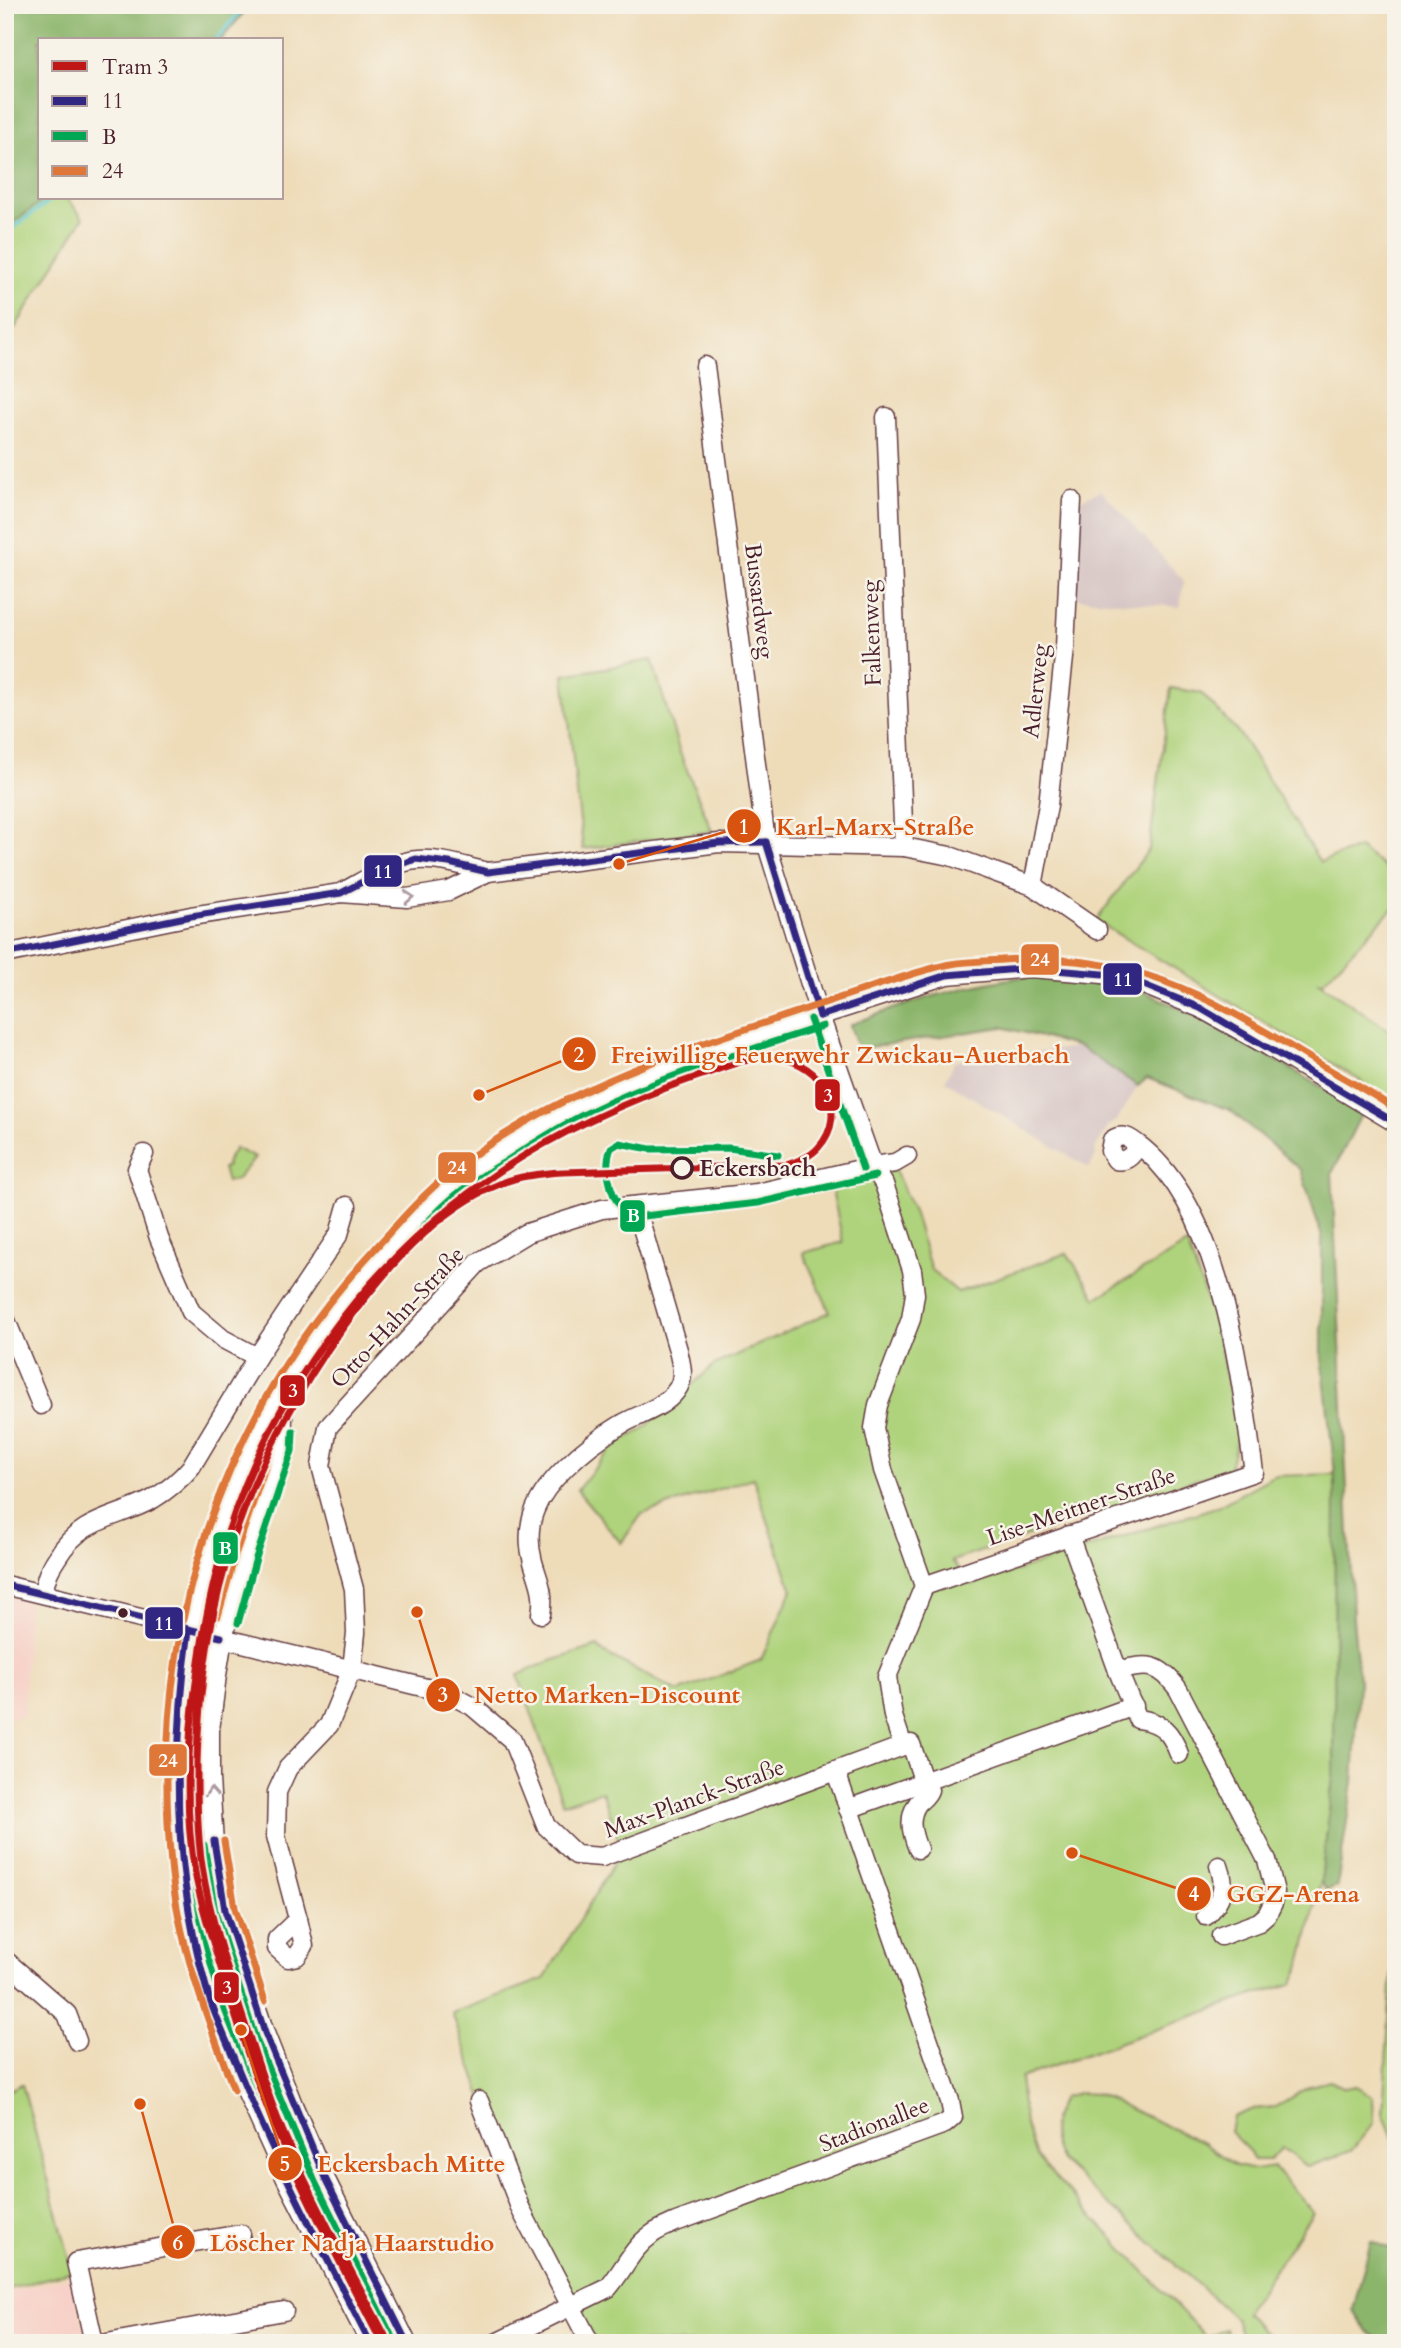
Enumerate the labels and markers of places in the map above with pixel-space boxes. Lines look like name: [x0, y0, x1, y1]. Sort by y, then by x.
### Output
callout: Karl-Marx-Straße: [726, 804, 988, 849]
callout: Freiwillige Feuerwehr Zwickau-Auerbach: [561, 1032, 1083, 1077]
place label: Eckersbach: [699, 1153, 816, 1184]
marker: Eckersbach: [671, 1157, 693, 1179]
unlabelled marker: [116, 1606, 130, 1620]
callout: Netto Marken-Discount: [425, 1672, 754, 1717]
callout: GGZ-Arena: [1177, 1871, 1373, 1916]
callout: Eckersbach Mitte: [267, 2141, 519, 2186]
callout: Löscher Nadja Haarstudio: [160, 2220, 508, 2265]

